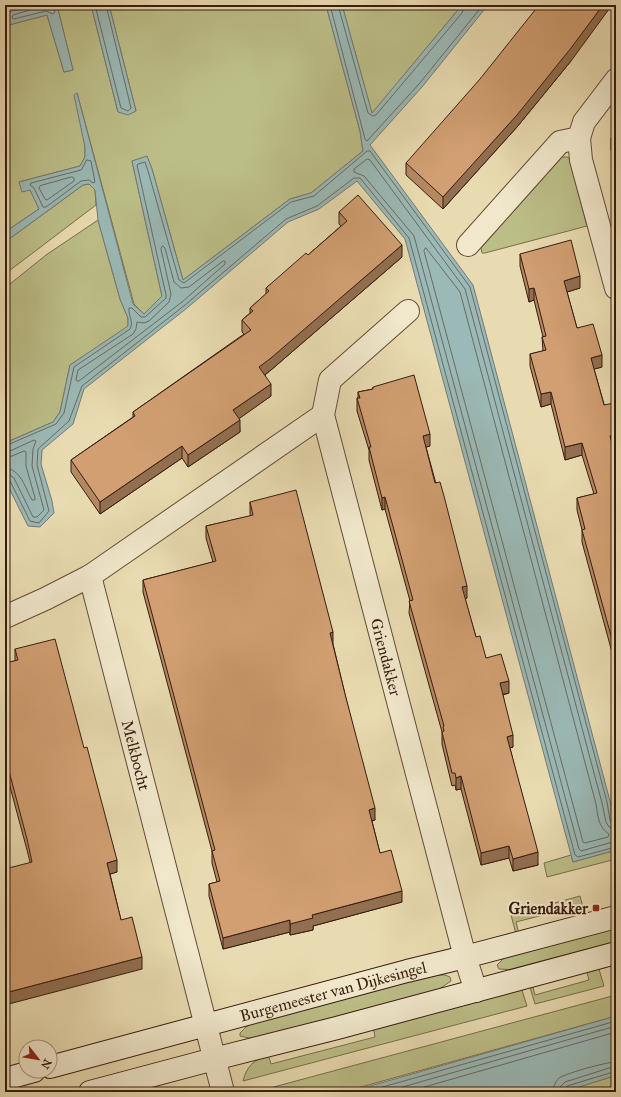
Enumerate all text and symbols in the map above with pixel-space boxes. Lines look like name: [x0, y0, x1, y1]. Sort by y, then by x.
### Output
street label: Griendakker: [367, 616, 406, 698]
street label: Melkbocht: [118, 718, 154, 793]
place label: Griendakker: [508, 899, 589, 918]
marker: Griendakker: [591, 903, 601, 913]
street label: Burgemeester van Dijkesingel: [238, 957, 429, 1025]
north arrow: [18, 1039, 58, 1079]
text: N: [38, 1057, 54, 1072]

